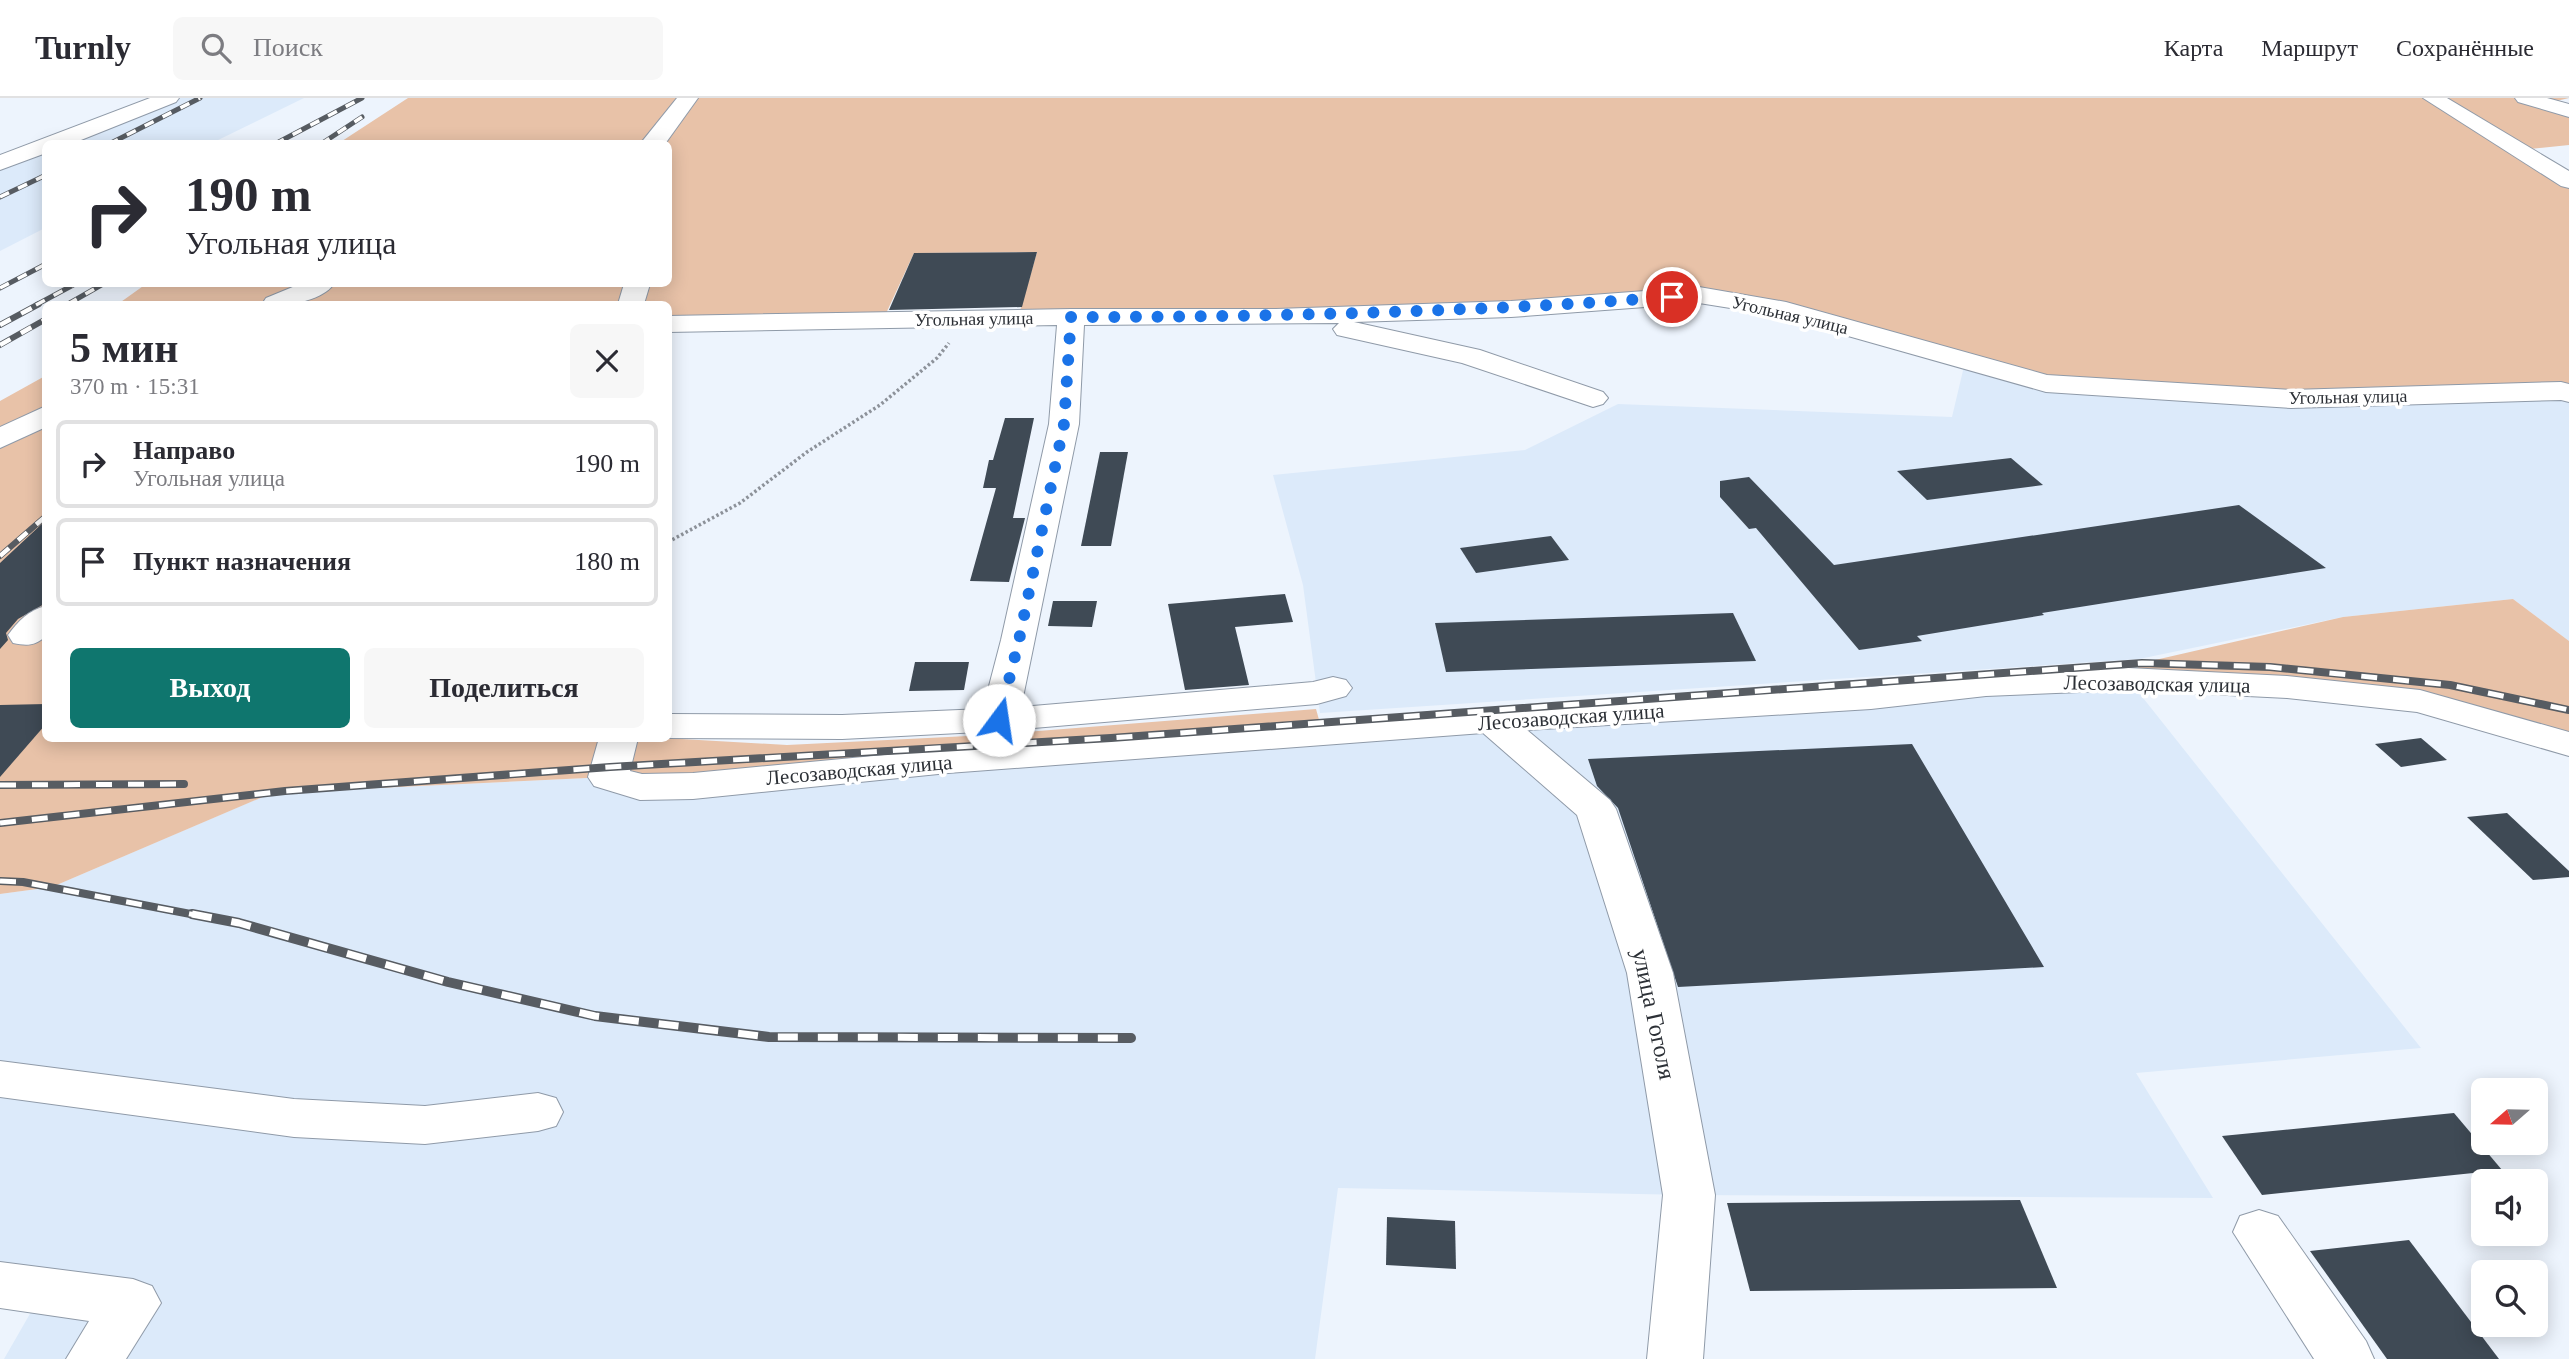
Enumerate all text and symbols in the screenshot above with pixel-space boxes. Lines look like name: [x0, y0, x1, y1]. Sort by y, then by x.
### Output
search box: [173, 17, 663, 80]
icon: search: [197, 29, 235, 67]
text: Turnly: [35, 30, 131, 66]
text: Поиск: [253, 33, 323, 62]
text: Карта: [2164, 35, 2223, 61]
text: Маршрут: [2261, 35, 2358, 61]
text: Сохранённые: [2396, 35, 2534, 61]
text: 190 m: [185, 167, 312, 222]
icon: right: [70, 168, 161, 259]
text: Угольная улица: [185, 225, 396, 261]
pin: [1642, 267, 1702, 327]
icon: arrive: [1653, 278, 1691, 316]
street label: Угольная улица: [1730, 292, 1850, 338]
street label: Угольная улица: [914, 308, 1034, 330]
button: close: [570, 324, 644, 398]
text: 5 мин: [70, 325, 179, 371]
text: 370 m · 15:31: [70, 374, 200, 399]
street label: Угольная улица: [2288, 386, 2408, 408]
text: Направо: [133, 436, 235, 465]
icon: right: [74, 445, 112, 483]
text: 190 m: [574, 449, 640, 478]
text: Угольная улица: [133, 466, 285, 491]
icon: arrive: [74, 543, 112, 581]
text: Пункт назначения: [133, 547, 351, 576]
text: 180 m: [574, 547, 640, 576]
button: Выход: [70, 648, 350, 728]
button: Поделиться: [364, 648, 644, 728]
street label: Лесозаводская улица: [2063, 670, 2251, 698]
position arrow: [962, 683, 1036, 757]
street label: Лесозаводская улица: [1477, 698, 1666, 735]
street label: Лесозаводская улица: [765, 750, 954, 790]
street label: улица Гоголя: [1627, 946, 1681, 1082]
north arrow: [2471, 1078, 2548, 1155]
map controls: [2471, 1078, 2548, 1337]
button: sound: [2471, 1169, 2548, 1246]
button: search: [2471, 1260, 2548, 1337]

